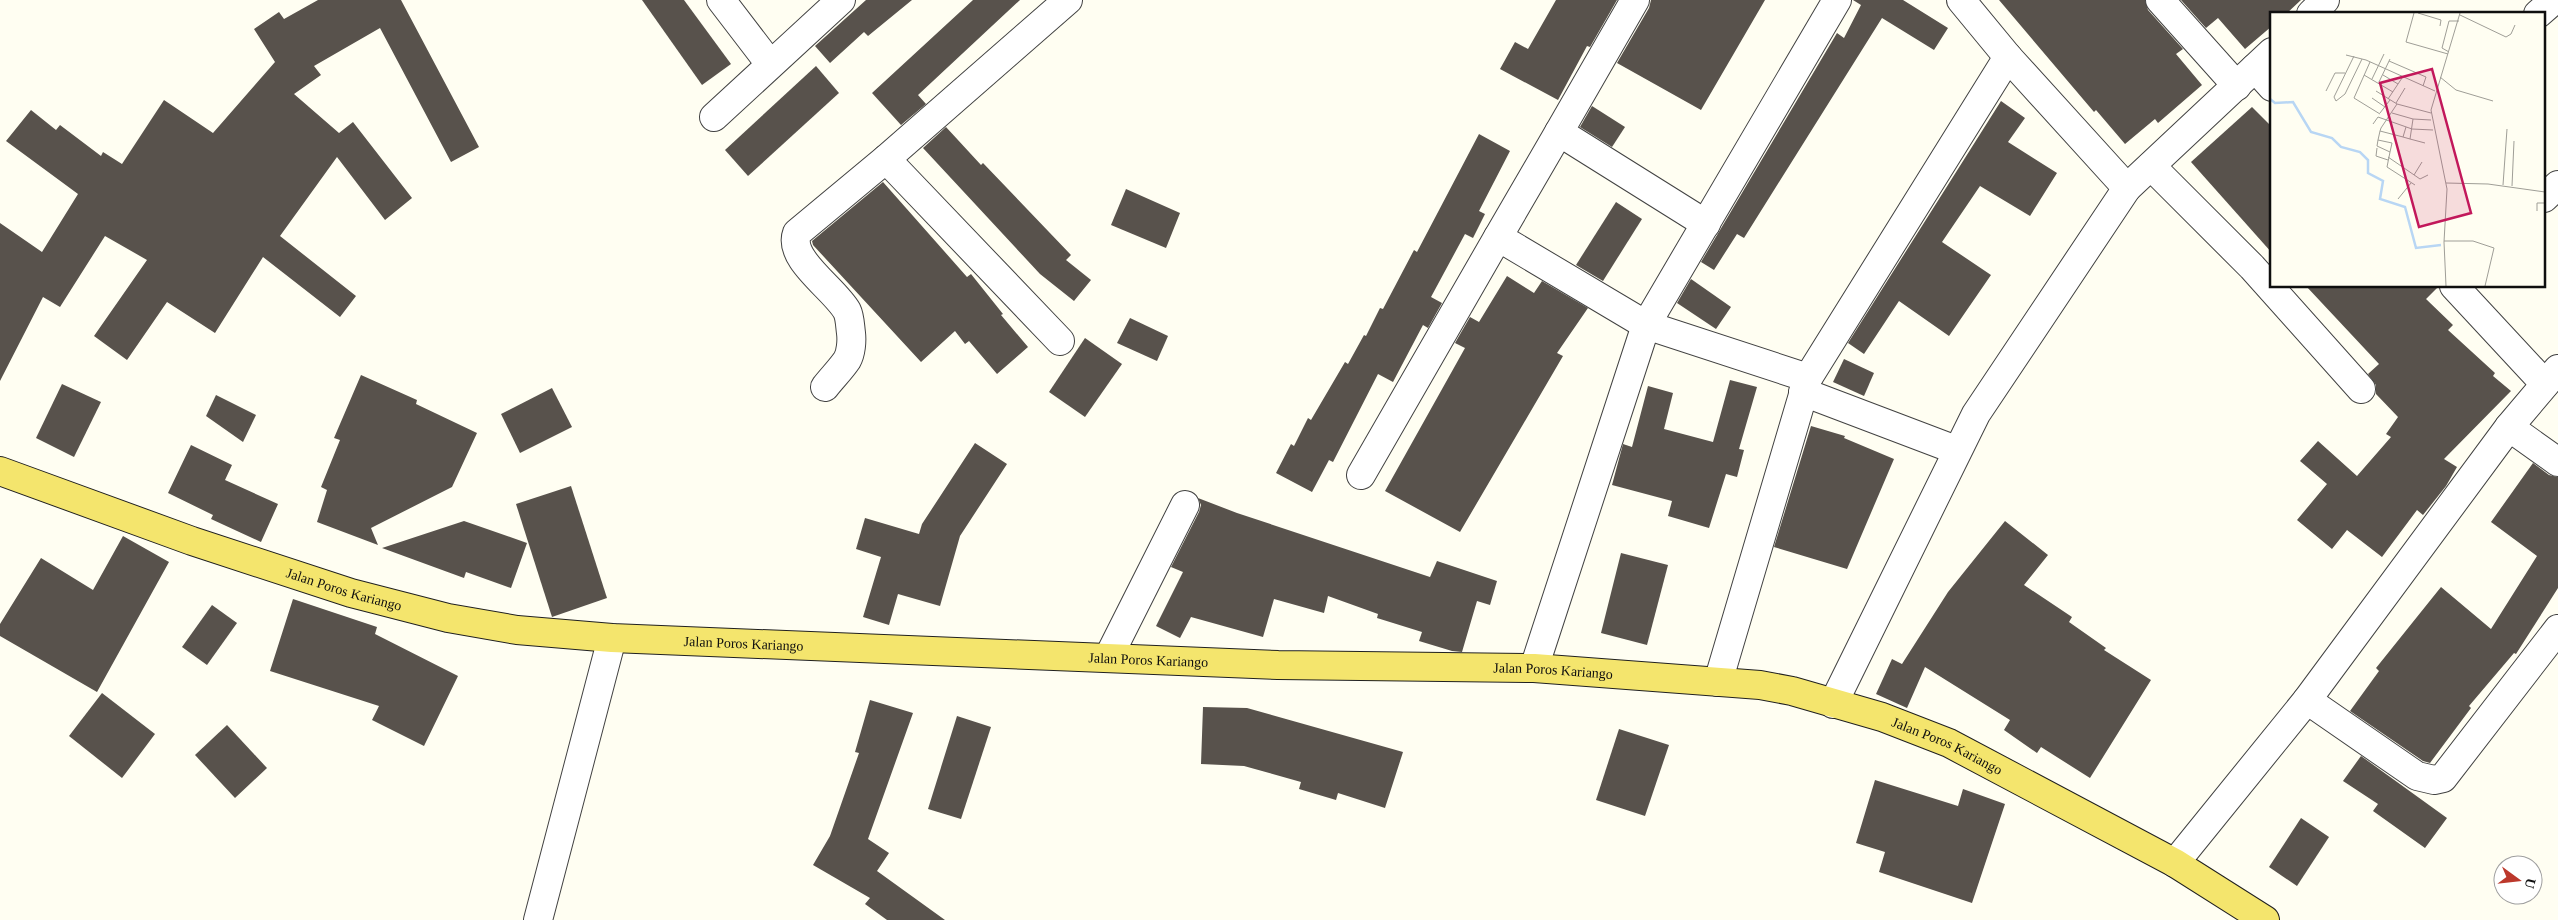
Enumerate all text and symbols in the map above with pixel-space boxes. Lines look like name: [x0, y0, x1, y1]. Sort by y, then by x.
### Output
inset map: [2270, 12, 2546, 288]
street label: Jalan Poros Kariango: [284, 565, 403, 613]
street label: Jalan Poros Kariango: [684, 633, 804, 653]
street label: Jalan Poros Kariango: [1088, 650, 1209, 670]
street label: Jalan Poros Kariango: [1493, 660, 1613, 681]
street label: Jalan Poros Kariango: [1890, 714, 2005, 777]
north arrow: [2493, 855, 2543, 905]
text: U: [2522, 876, 2539, 890]

